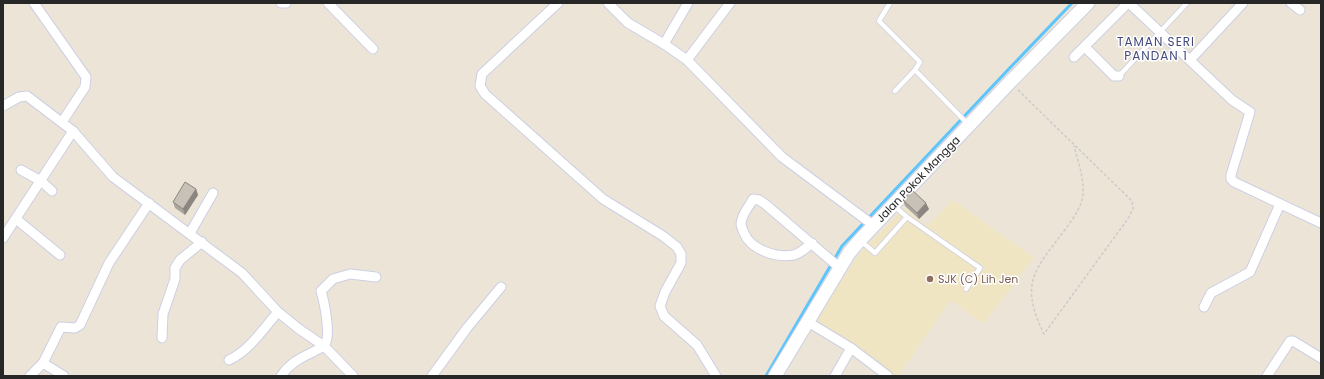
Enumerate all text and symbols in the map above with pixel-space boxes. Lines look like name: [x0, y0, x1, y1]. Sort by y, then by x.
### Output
district label: TAMAN SERI PANDAN 1: [1117, 33, 1195, 64]
street label: Jalan Pokok Mangga: [873, 132, 963, 226]
place label: SJK (C) Lih Jen: [938, 271, 1018, 287]
marker: SJK (C) Lih Jen: [925, 274, 935, 284]

